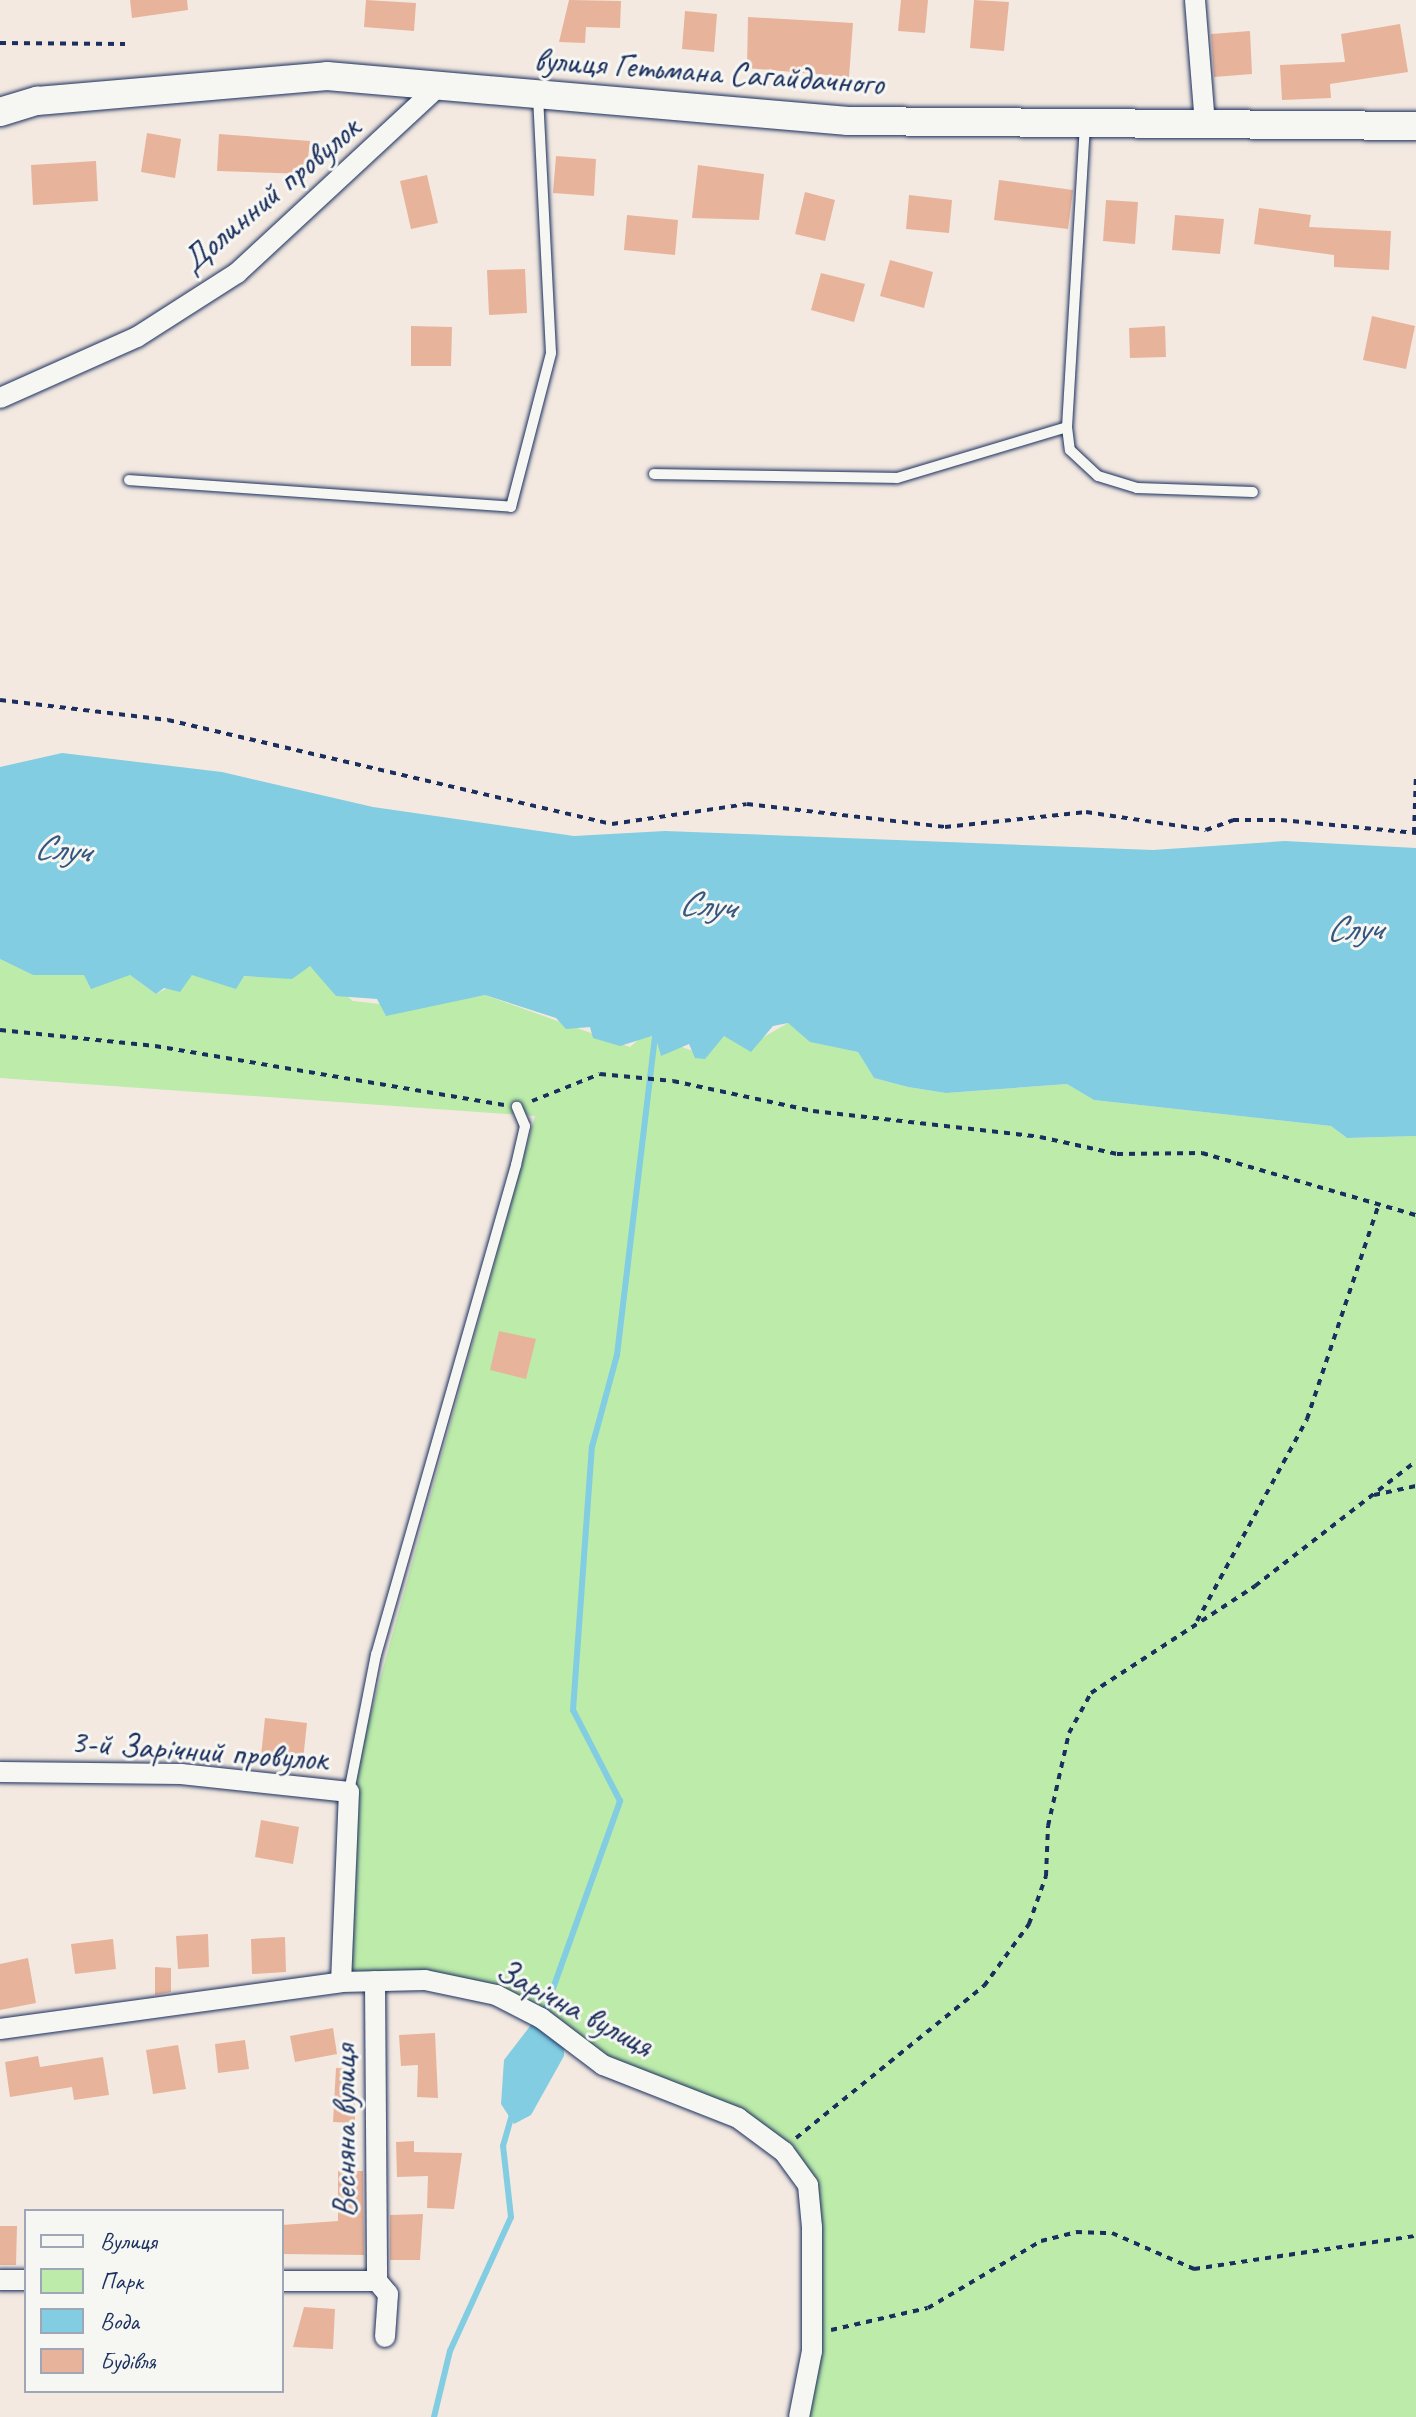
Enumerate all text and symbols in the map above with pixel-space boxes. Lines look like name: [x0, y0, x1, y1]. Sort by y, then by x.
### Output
street label: вулиця Гетьмана Сагайдачного: [533, 38, 885, 104]
street label: Долинний провулок: [172, 107, 368, 281]
water label: Случ: [32, 825, 92, 873]
water label: Случ: [677, 881, 737, 929]
water label: Случ: [1326, 907, 1382, 951]
street label: 3-й Зарічний провулок: [69, 1721, 329, 1779]
street label: Зарічна вулиця: [489, 1948, 661, 2066]
street label: Весняна вулиця: [324, 2045, 364, 2217]
legend: [24, 2209, 284, 2393]
text: Вулиця: [100, 2226, 157, 2256]
text: Парк: [100, 2266, 143, 2296]
text: Вода: [100, 2306, 139, 2336]
text: Будівля: [100, 2346, 156, 2376]

